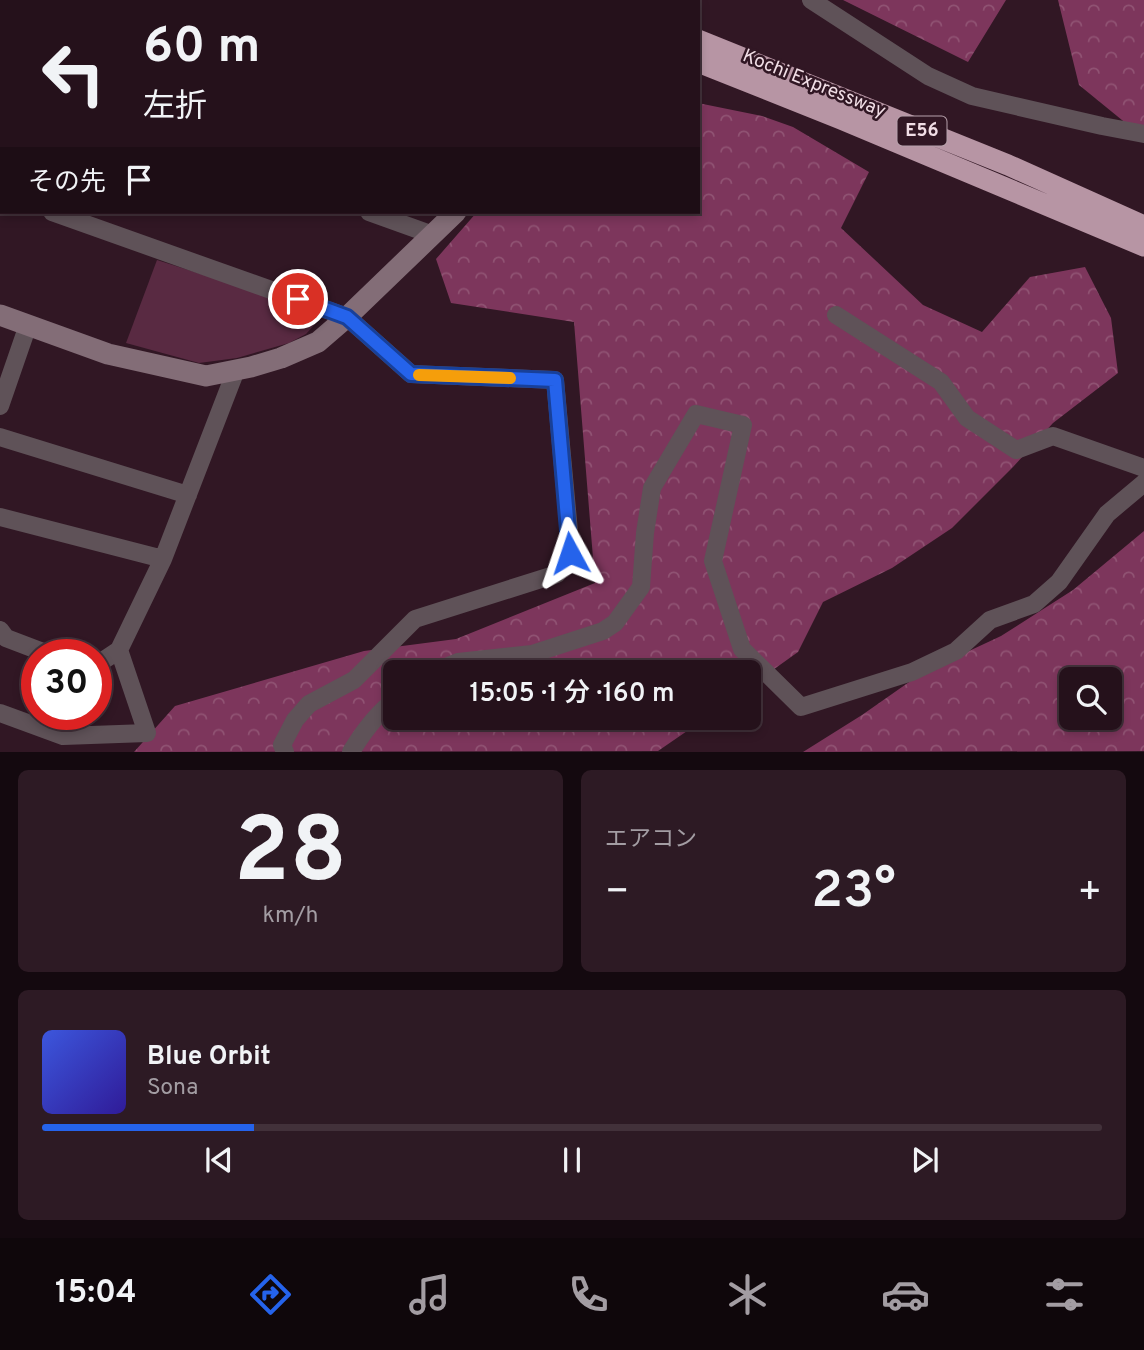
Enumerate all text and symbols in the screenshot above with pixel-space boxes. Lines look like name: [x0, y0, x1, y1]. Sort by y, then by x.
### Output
text: 60 m: [143, 18, 261, 80]
icon: left: [28, 28, 119, 119]
street label: Kochi Expressway: [739, 44, 889, 124]
text: 左折: [143, 88, 207, 128]
road number: E56: [898, 116, 946, 146]
icon: arrive: [120, 161, 158, 199]
text: その先: [28, 167, 106, 200]
pin: [268, 269, 328, 329]
icon: arrive: [279, 280, 317, 318]
position arrow: [533, 516, 607, 590]
speed limit sign: 30: [21, 639, 112, 730]
map controls: [1059, 667, 1122, 730]
button: search: [1059, 667, 1122, 730]
text: 15:05 · 1 分 · 160 m: [469, 678, 675, 711]
text: 28: [234, 799, 347, 914]
text: エアコン: [605, 826, 697, 855]
text: 23°: [811, 860, 896, 926]
text: −: [605, 869, 630, 918]
text: +: [1077, 869, 1102, 918]
text: km/h: [263, 902, 318, 931]
text: Blue Orbit: [147, 1041, 271, 1074]
text: Sona: [147, 1074, 198, 1103]
icon: previous: [200, 1141, 238, 1179]
icon: pause: [553, 1141, 591, 1179]
icon: next: [906, 1141, 944, 1179]
icon: directions: [246, 1270, 295, 1319]
icon: music: [405, 1270, 454, 1319]
icon: phone: [564, 1270, 613, 1319]
icon: climate: [723, 1270, 772, 1319]
icon: car: [881, 1270, 930, 1319]
icon: filters: [1040, 1270, 1089, 1319]
text: 15:04: [55, 1274, 137, 1314]

